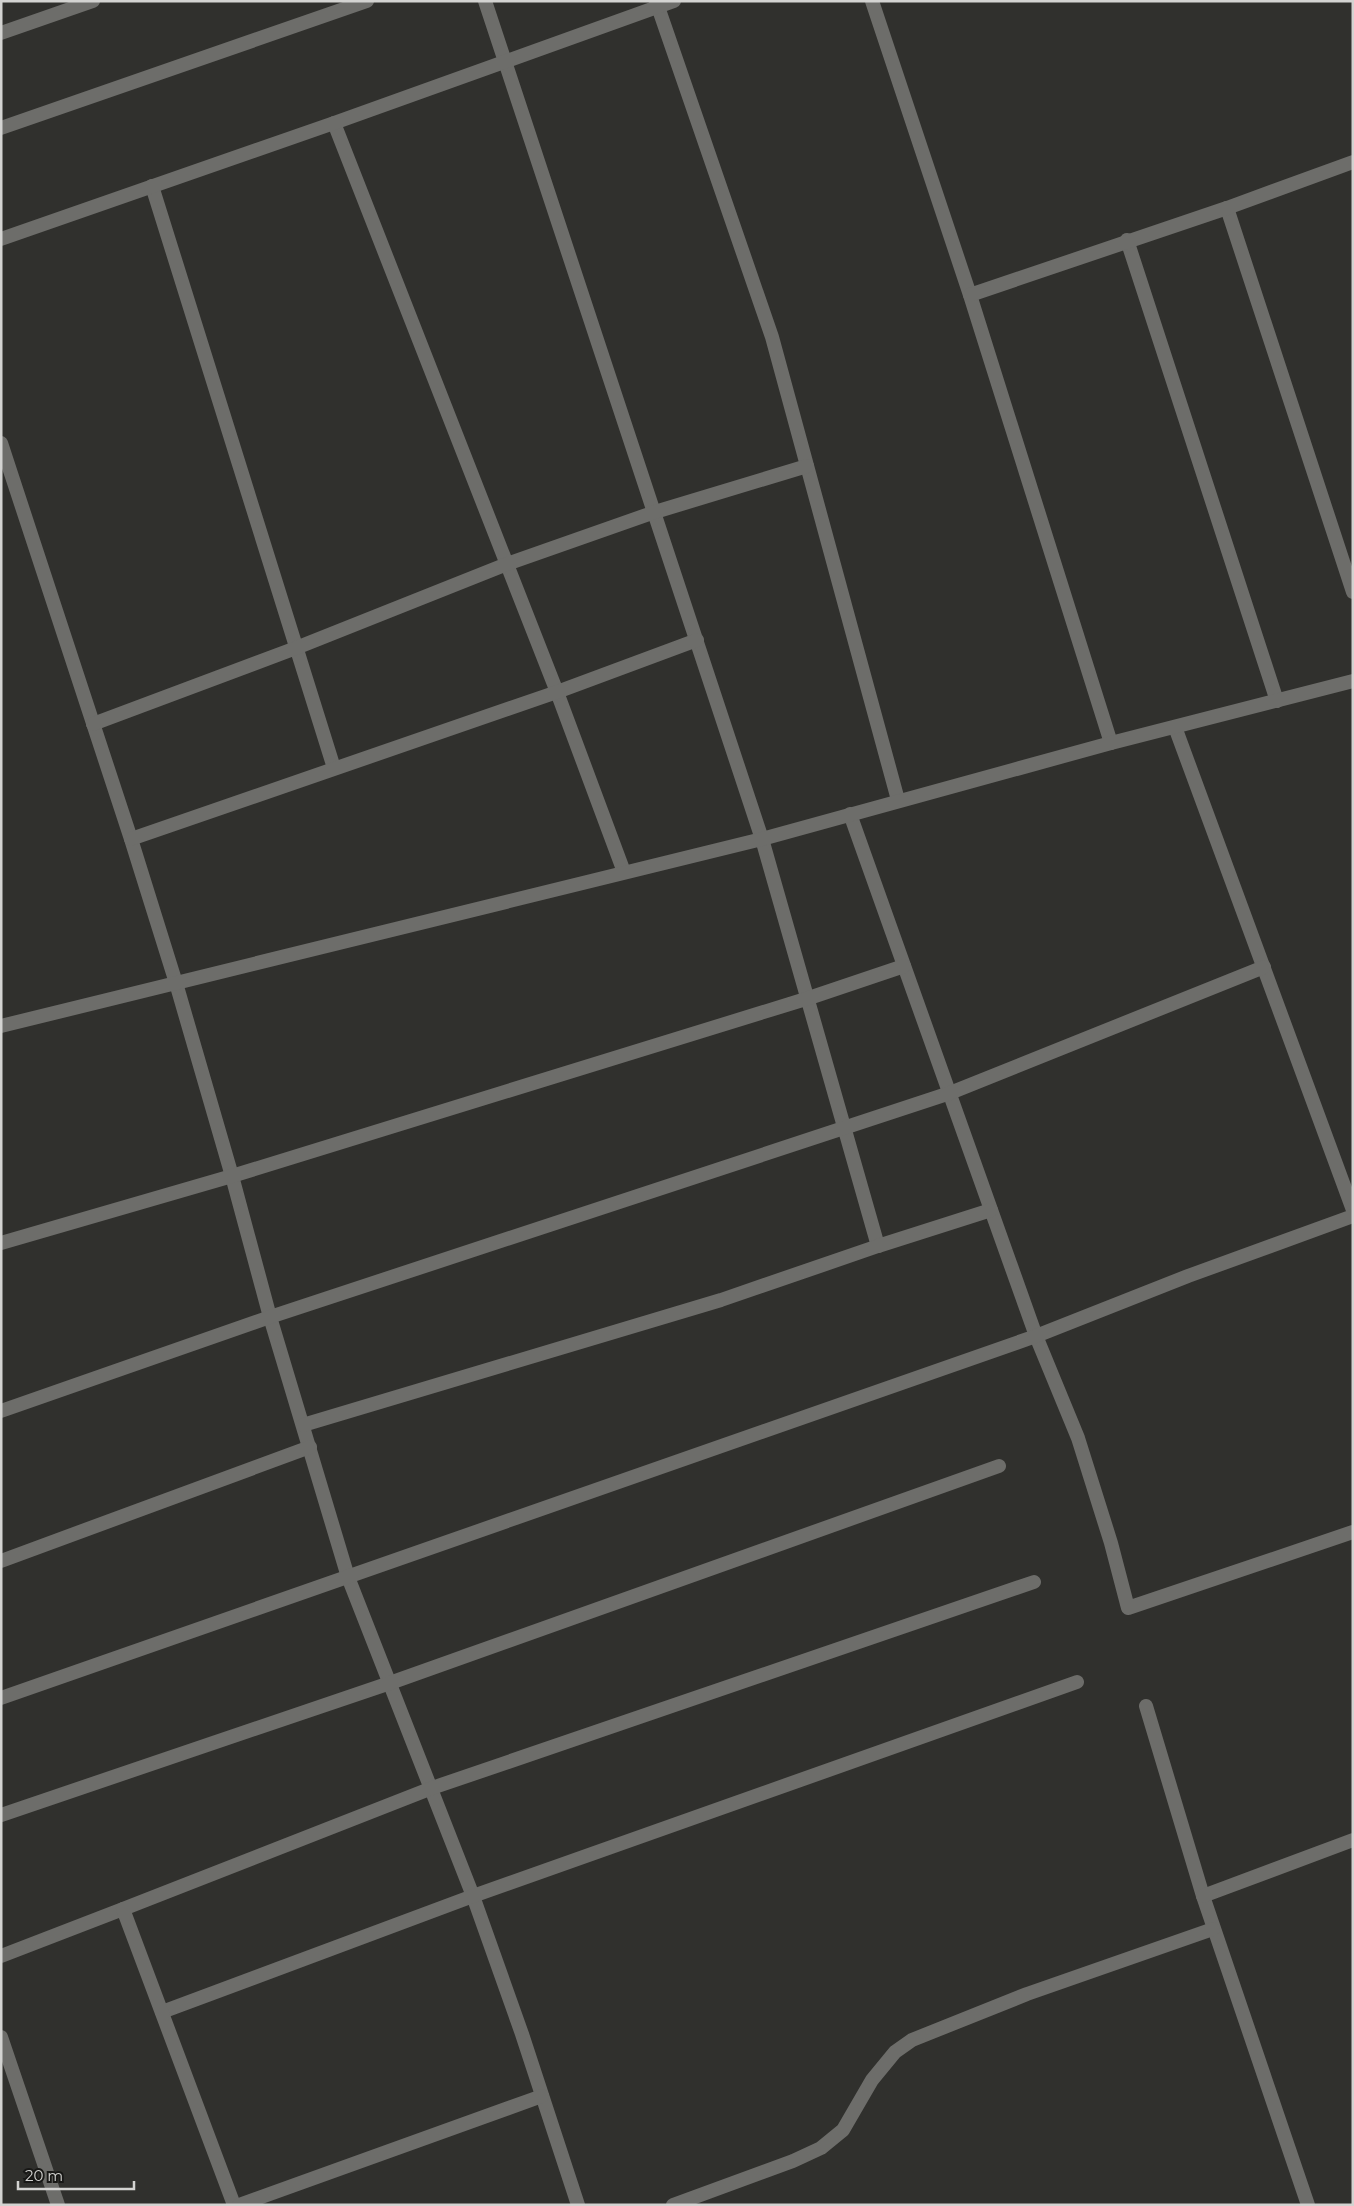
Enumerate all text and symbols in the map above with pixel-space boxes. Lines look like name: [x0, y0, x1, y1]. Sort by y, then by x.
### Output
scale bar: [18, 2158, 134, 2190]
text: 20 m: [25, 2166, 63, 2185]

